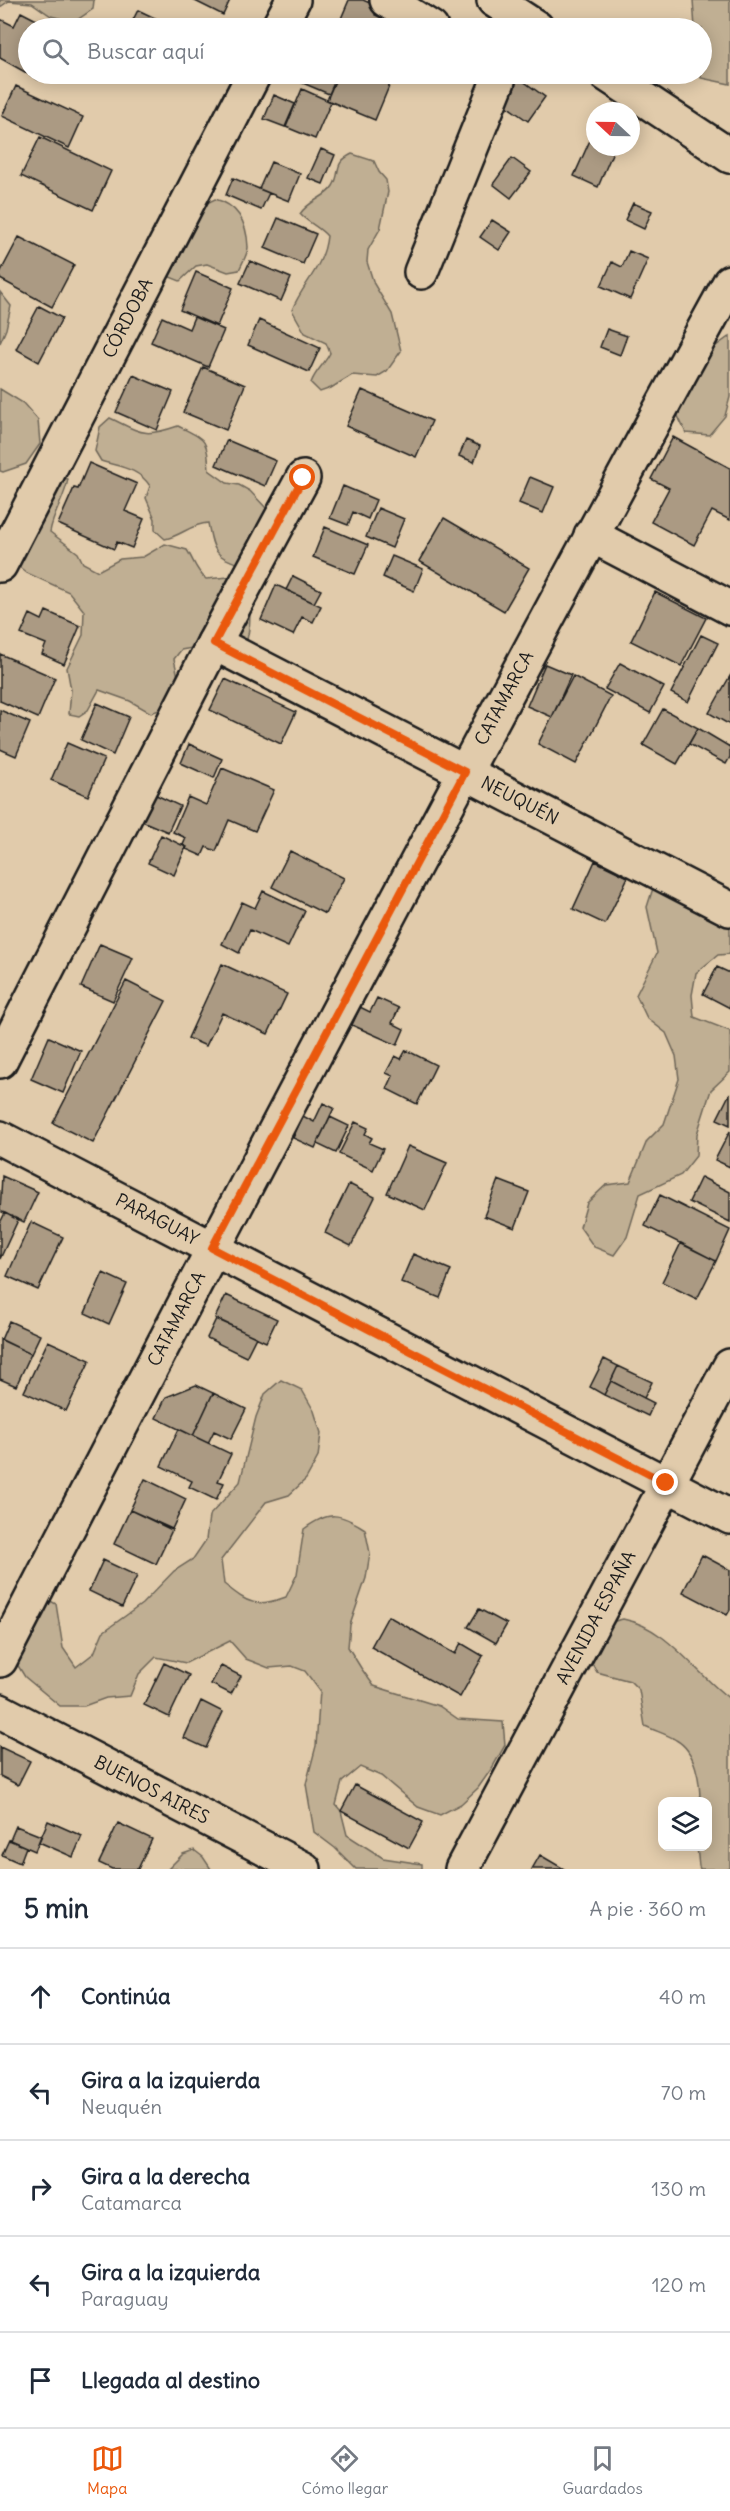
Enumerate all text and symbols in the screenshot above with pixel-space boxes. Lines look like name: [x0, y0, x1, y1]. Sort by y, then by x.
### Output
search box: [18, 18, 712, 84]
icon: search: [39, 35, 72, 68]
text: Buscar aquí: [87, 37, 204, 65]
north arrow: [586, 102, 640, 156]
street label: CÓRDOBA: [97, 274, 157, 362]
route start: [289, 464, 315, 490]
street label: CATAMARCA: [469, 647, 538, 749]
street label: NEUQUÉN: [477, 771, 563, 830]
street label: PARAGUAY: [112, 1188, 203, 1250]
street label: CATAMARCA: [142, 1267, 210, 1370]
route end: [652, 1469, 678, 1495]
street label: AVENIDA ESPAÑA: [551, 1546, 641, 1688]
street label: BUENOS AIRES: [90, 1750, 213, 1829]
map controls: [658, 1797, 712, 1851]
button: layers: [658, 1797, 712, 1851]
text: 5 min: [24, 1892, 89, 1925]
text: A pie · 360 m: [589, 1896, 706, 1921]
icon: ahead: [24, 1980, 57, 2013]
text: Continúa: [81, 1982, 170, 2010]
text: 40 m: [659, 1984, 706, 2009]
text: Gira a la izquierda: [81, 2066, 260, 2094]
icon: left: [24, 2076, 57, 2109]
text: 70 m: [661, 2080, 706, 2105]
text: Neuquén: [81, 2094, 162, 2119]
text: Gira a la derecha: [81, 2162, 250, 2190]
icon: right: [24, 2172, 57, 2205]
text: 130 m: [651, 2176, 706, 2201]
text: Catamarca: [81, 2190, 182, 2215]
text: Gira a la izquierda: [81, 2258, 260, 2286]
icon: left: [24, 2268, 57, 2301]
text: 120 m: [652, 2272, 706, 2297]
text: Paraguay: [81, 2286, 169, 2311]
icon: arrive: [24, 2364, 57, 2397]
text: Llegada al destino: [81, 2366, 260, 2394]
tab: Mapa: [87, 2442, 127, 2498]
tab: Cómo llegar: [302, 2442, 388, 2498]
tab: Guardados: [562, 2442, 643, 2498]

